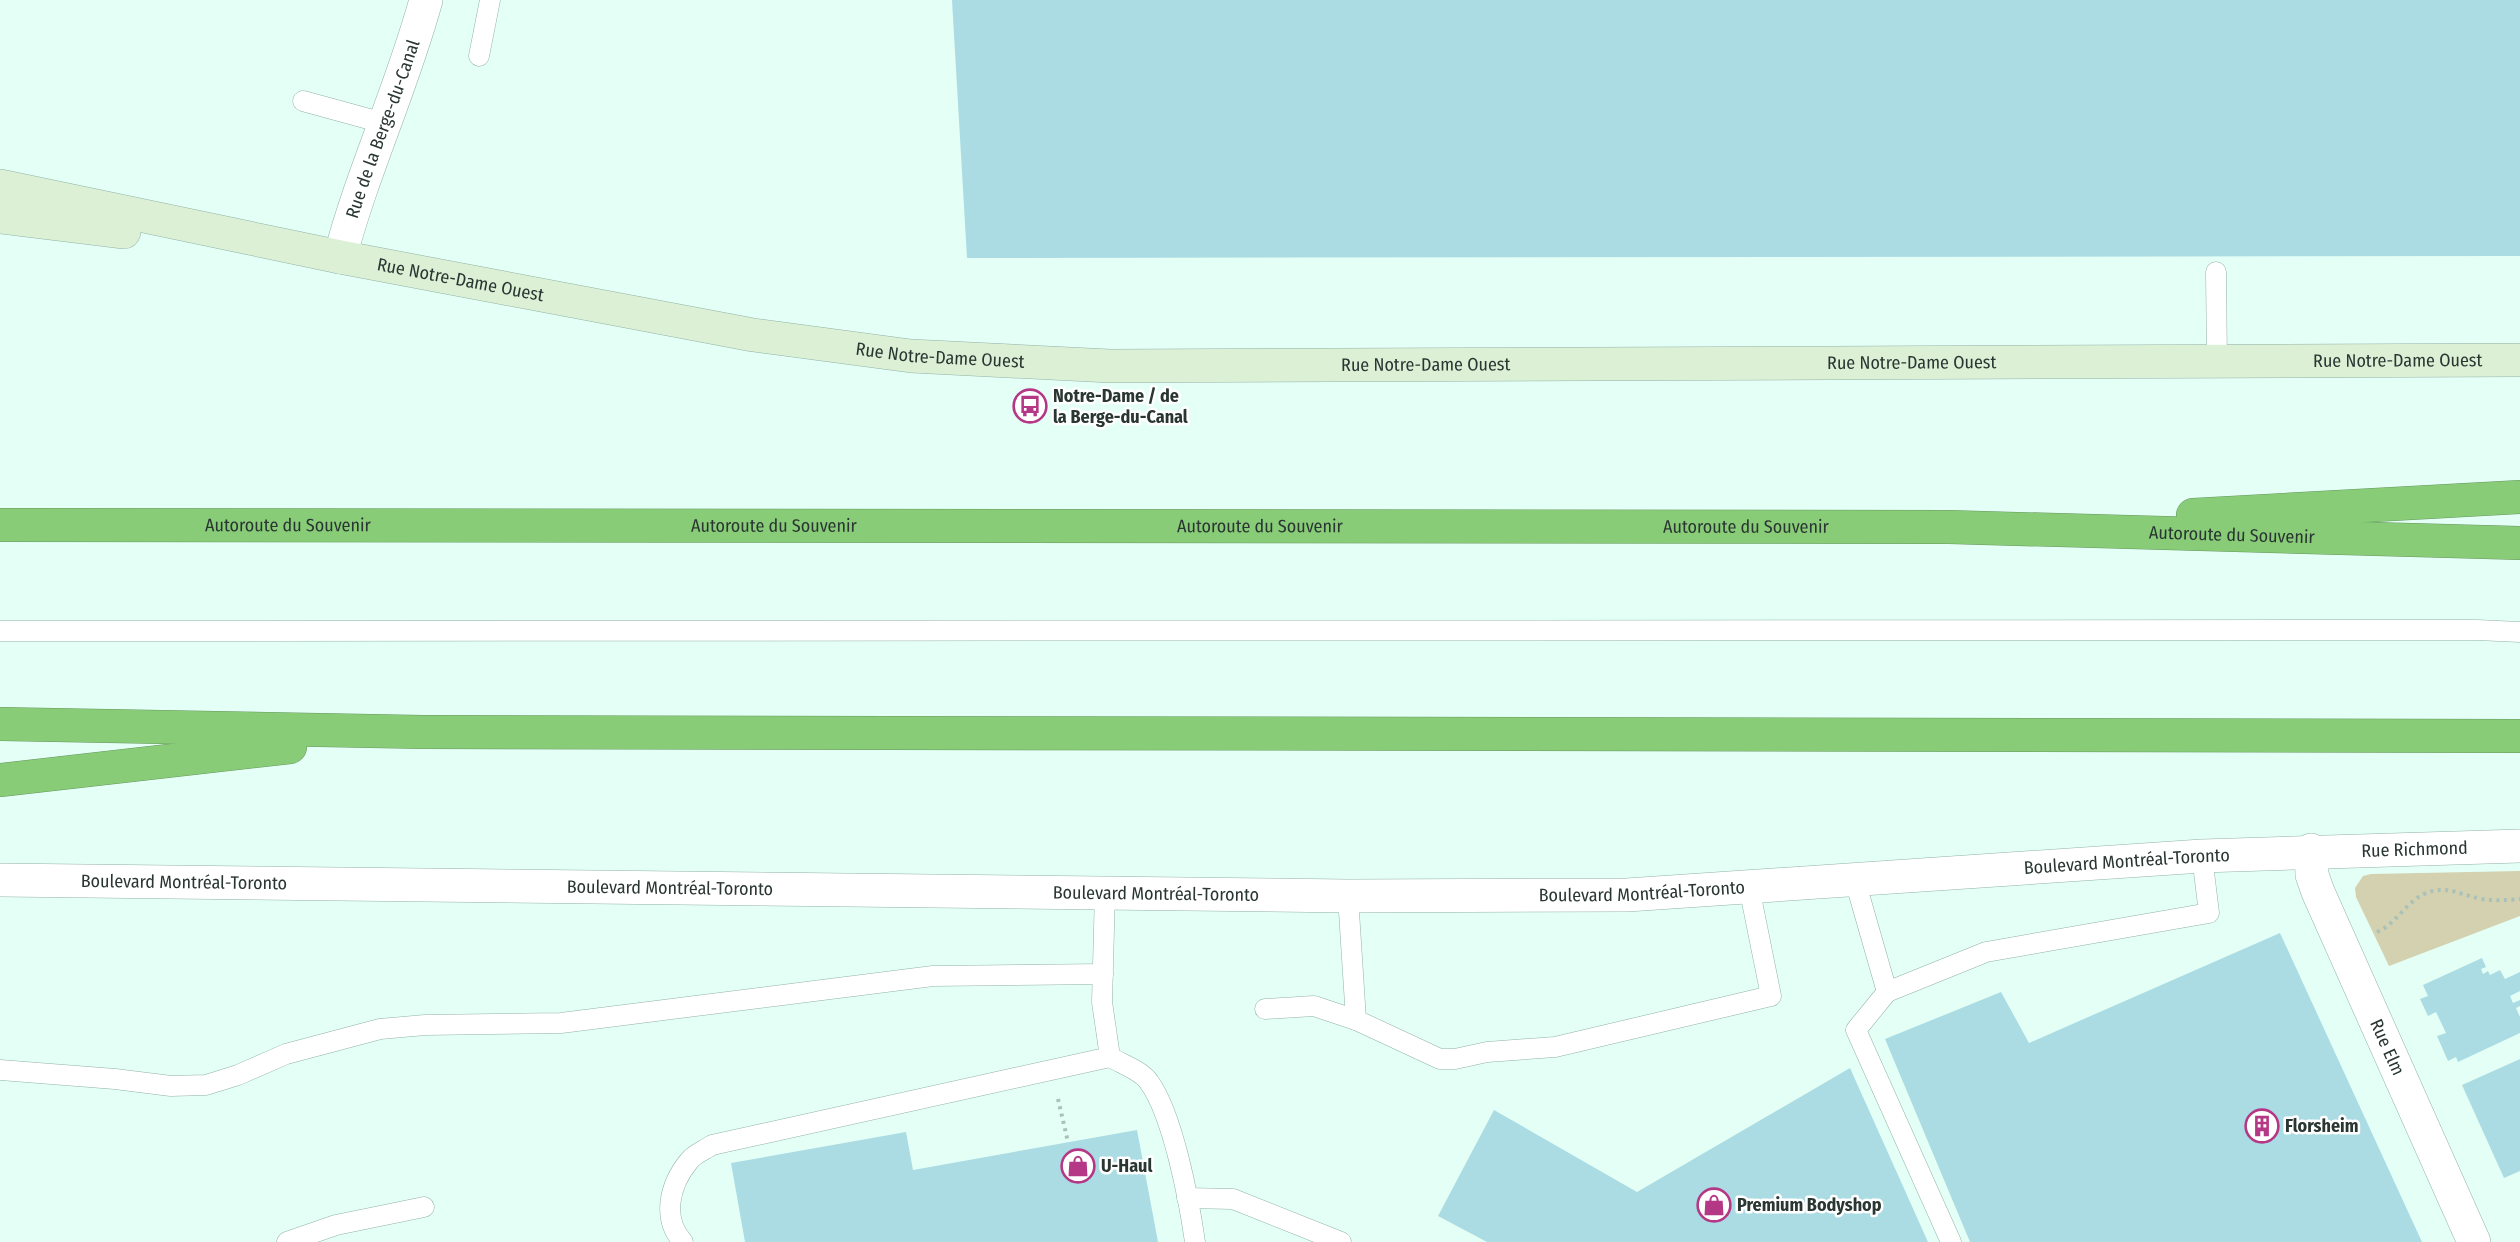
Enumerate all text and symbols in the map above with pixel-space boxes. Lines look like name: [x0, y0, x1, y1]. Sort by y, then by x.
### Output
street label: Rue de la Berge-du-Canal: [341, 37, 424, 221]
street label: Rue Notre-Dame Ouest: [375, 253, 546, 306]
street label: Rue Notre-Dame Ouest: [854, 338, 1025, 373]
street label: Rue Notre-Dame Ouest: [2313, 349, 2483, 372]
street label: Rue Notre-Dame Ouest: [1827, 351, 1997, 374]
street label: Rue Notre-Dame Ouest: [1341, 353, 1511, 376]
place label: Notre-Dame / de la Berge-du-Canal: [1053, 385, 1188, 428]
bus stop icon: Notre-Dame / de la Berge-du-Canal: [1012, 388, 1048, 424]
street label: Autoroute du Souvenir: [205, 514, 372, 536]
street label: Autoroute du Souvenir: [691, 515, 858, 537]
street label: Autoroute du Souvenir: [1177, 515, 1344, 537]
street label: Autoroute du Souvenir: [1663, 516, 1830, 538]
street label: Autoroute du Souvenir: [2149, 522, 2316, 548]
street label: Rue Richmond: [2361, 837, 2468, 862]
street label: Boulevard Montréal-Toronto: [2023, 844, 2230, 879]
street label: Boulevard Montréal-Toronto: [81, 870, 287, 894]
street label: Boulevard Montréal-Toronto: [567, 876, 773, 900]
street label: Boulevard Montréal-Toronto: [1539, 876, 1746, 906]
street label: Boulevard Montréal-Toronto: [1053, 881, 1259, 906]
street label: Rue Elm: [2365, 1016, 2409, 1079]
building icon: Florsheim: [2244, 1108, 2280, 1144]
place label: Florsheim: [2285, 1115, 2358, 1137]
shop icon: U-Haul: [1060, 1148, 1096, 1184]
place label: U-Haul: [1101, 1155, 1152, 1177]
shop icon: Premium Bodyshop: [1696, 1187, 1732, 1223]
place label: Premium Bodyshop: [1737, 1194, 1882, 1216]

